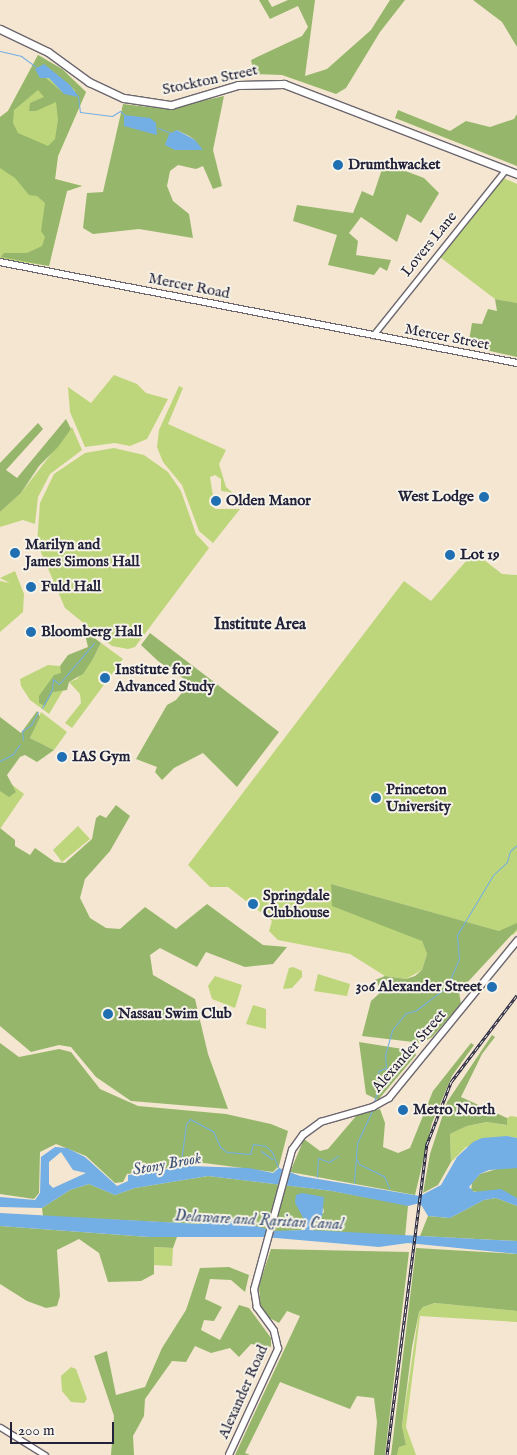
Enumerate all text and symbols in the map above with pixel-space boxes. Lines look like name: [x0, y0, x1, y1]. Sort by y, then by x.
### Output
street label: Stockton Street: [161, 61, 259, 99]
place label: Drumthwacket: [348, 156, 440, 174]
marker: Drumthwacket: [332, 159, 344, 171]
street label: Lovers Lane: [397, 208, 461, 280]
street label: Mercer Road: [147, 269, 231, 303]
street label: Mercer Street: [403, 320, 491, 354]
place label: West Lodge: [398, 488, 474, 506]
marker: West Lodge: [478, 491, 490, 503]
place label: Olden Manor: [226, 492, 311, 510]
marker: Olden Manor: [210, 495, 222, 507]
place label: Marilyn and James Simons Hall: [25, 535, 140, 570]
place label: Lot 19: [460, 546, 499, 564]
marker: Marilyn and James Simons Hall: [9, 547, 21, 559]
marker: Lot 19: [444, 549, 456, 561]
place label: Fuld Hall: [41, 578, 101, 596]
marker: Fuld Hall: [25, 581, 37, 593]
district label: Institute Area: [214, 615, 306, 635]
place label: Bloomberg Hall: [41, 623, 142, 641]
marker: Bloomberg Hall: [25, 626, 37, 638]
place label: Institute for Advanced Study: [115, 660, 215, 695]
marker: Institute for Advanced Study: [99, 672, 111, 684]
place label: IAS Gym: [72, 748, 130, 766]
marker: IAS Gym: [56, 751, 68, 763]
place label: Princeton University: [386, 780, 451, 815]
marker: Princeton University: [370, 792, 382, 804]
place label: Springdale Clubhouse: [263, 886, 330, 921]
marker: Springdale Clubhouse: [247, 898, 259, 910]
place label: 306 Alexander Street: [356, 978, 482, 996]
marker: 306 Alexander Street: [486, 981, 498, 993]
place label: Nassau Swim Club: [118, 1005, 232, 1023]
street label: Alexander Street: [368, 1006, 450, 1096]
marker: Nassau Swim Club: [102, 1008, 114, 1020]
place label: Metro North: [413, 1101, 495, 1119]
marker: Metro North: [397, 1104, 409, 1116]
water label: Stony Brook: [131, 1150, 203, 1180]
water label: Delaware and Raritan Canal: [174, 1207, 344, 1235]
street label: Alexander Road: [214, 1342, 272, 1442]
scale bar: [12, 1412, 116, 1444]
text: 200 m: [18, 1421, 55, 1440]

